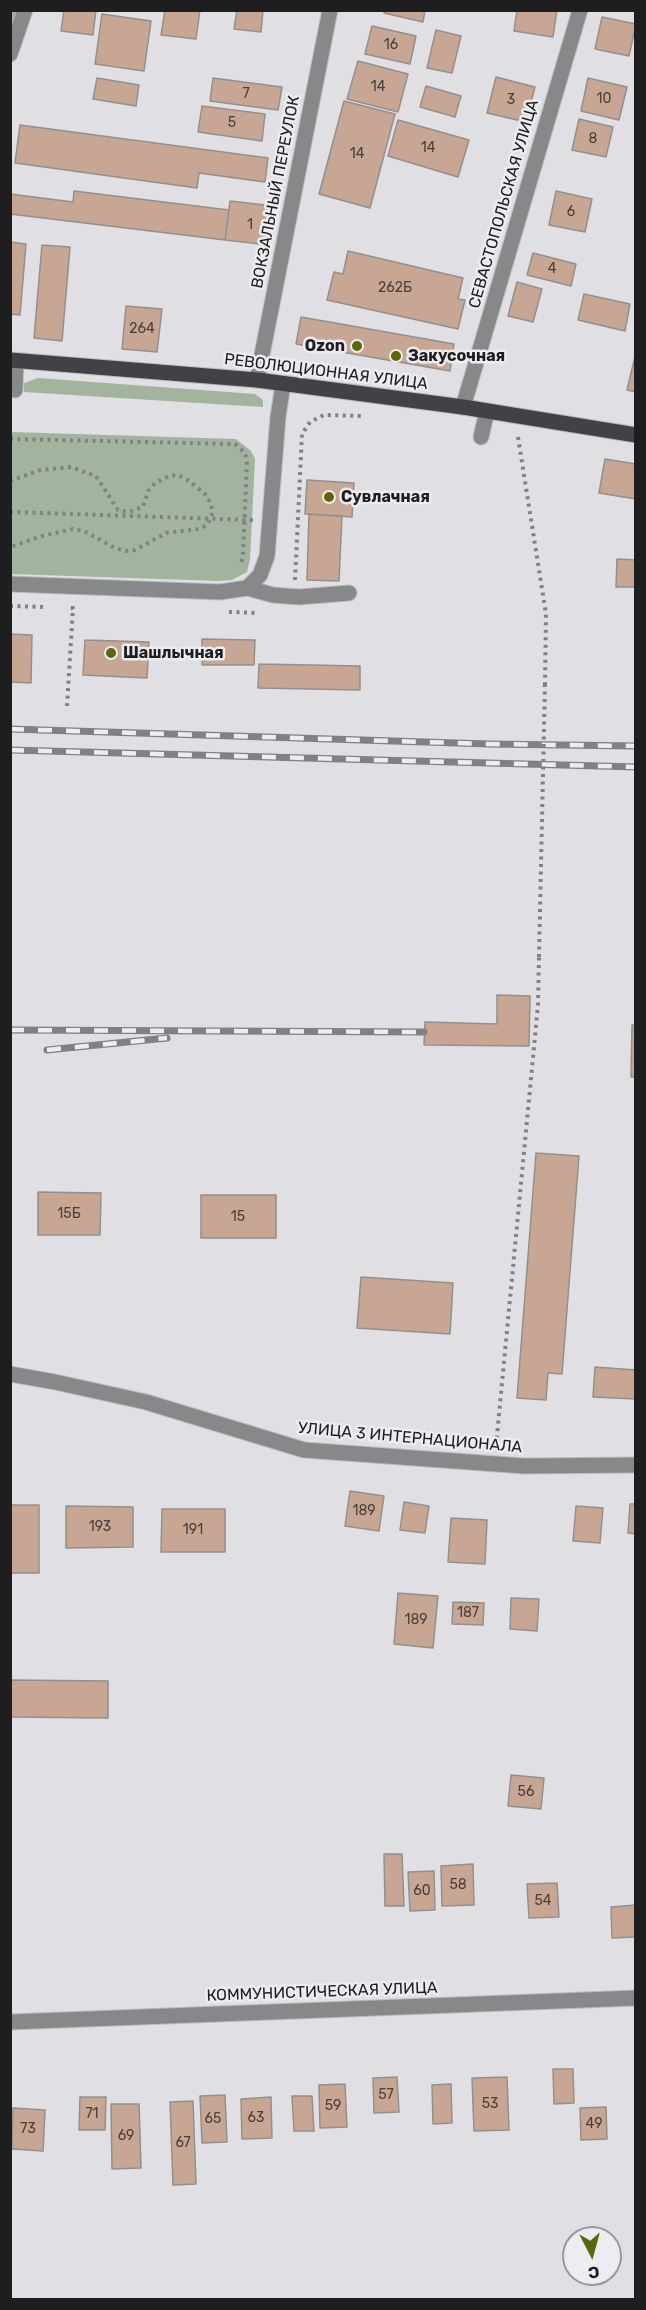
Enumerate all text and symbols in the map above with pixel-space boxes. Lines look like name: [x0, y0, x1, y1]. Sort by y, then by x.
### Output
house number: 16: [384, 37, 398, 53]
house number: 14: [371, 79, 385, 95]
house number: 7: [242, 86, 250, 102]
house number: 10: [597, 91, 611, 107]
house number: 3: [507, 92, 515, 108]
street label: ВОКЗАЛЬНЫЙ ПЕРЕУЛОК: [248, 94, 304, 290]
street label: СЕВАСТОПОЛЬСКАЯ УЛИЦА: [465, 97, 543, 311]
house number: 5: [228, 115, 236, 131]
house number: 8: [589, 131, 597, 147]
house number: 14: [421, 140, 435, 156]
house number: 14: [350, 146, 364, 162]
house number: 6: [567, 204, 575, 220]
house number: 1: [247, 217, 253, 233]
house number: 4: [548, 261, 556, 277]
house number: 262Б: [378, 280, 412, 296]
house number: 264: [129, 321, 155, 337]
place label: Ozon: [305, 336, 345, 356]
marker: Ozon: [350, 339, 364, 353]
place label: Закусочная: [408, 346, 505, 366]
marker: Закусочная: [389, 349, 403, 363]
street label: РЕВОЛЮЦИОННАЯ УЛИЦА: [223, 350, 429, 394]
place label: Сувлачная: [341, 487, 430, 507]
marker: Сувлачная: [322, 490, 336, 504]
place label: Шашлычная: [123, 643, 224, 663]
marker: Шашлычная: [104, 646, 118, 660]
house number: 15Б: [57, 1206, 81, 1222]
house number: 15: [231, 1209, 245, 1225]
street label: УЛИЦА 3 ИНТЕРНАЦИОНАЛА: [297, 1419, 523, 1457]
house number: 189: [352, 1503, 376, 1519]
house number: 193: [89, 1519, 111, 1535]
house number: 191: [183, 1522, 203, 1538]
house number: 187: [457, 1605, 479, 1621]
house number: 189: [404, 1612, 428, 1628]
house number: 56: [518, 1784, 534, 1800]
house number: 58: [449, 1877, 467, 1893]
house number: 60: [413, 1883, 431, 1899]
house number: 54: [534, 1893, 552, 1909]
street label: КОММУНИСТИЧЕСКАЯ УЛИЦА: [206, 1978, 438, 2006]
house number: 57: [378, 2087, 394, 2103]
house number: 53: [482, 2096, 498, 2112]
house number: 59: [325, 2098, 341, 2114]
house number: 71: [85, 2106, 99, 2122]
house number: 63: [248, 2110, 264, 2126]
house number: 65: [205, 2111, 221, 2127]
house number: 49: [586, 2116, 602, 2132]
house number: 73: [20, 2121, 36, 2137]
house number: 69: [118, 2128, 134, 2144]
house number: 67: [175, 2135, 191, 2151]
north arrow: [562, 2226, 622, 2286]
text: С: [587, 2262, 600, 2282]

